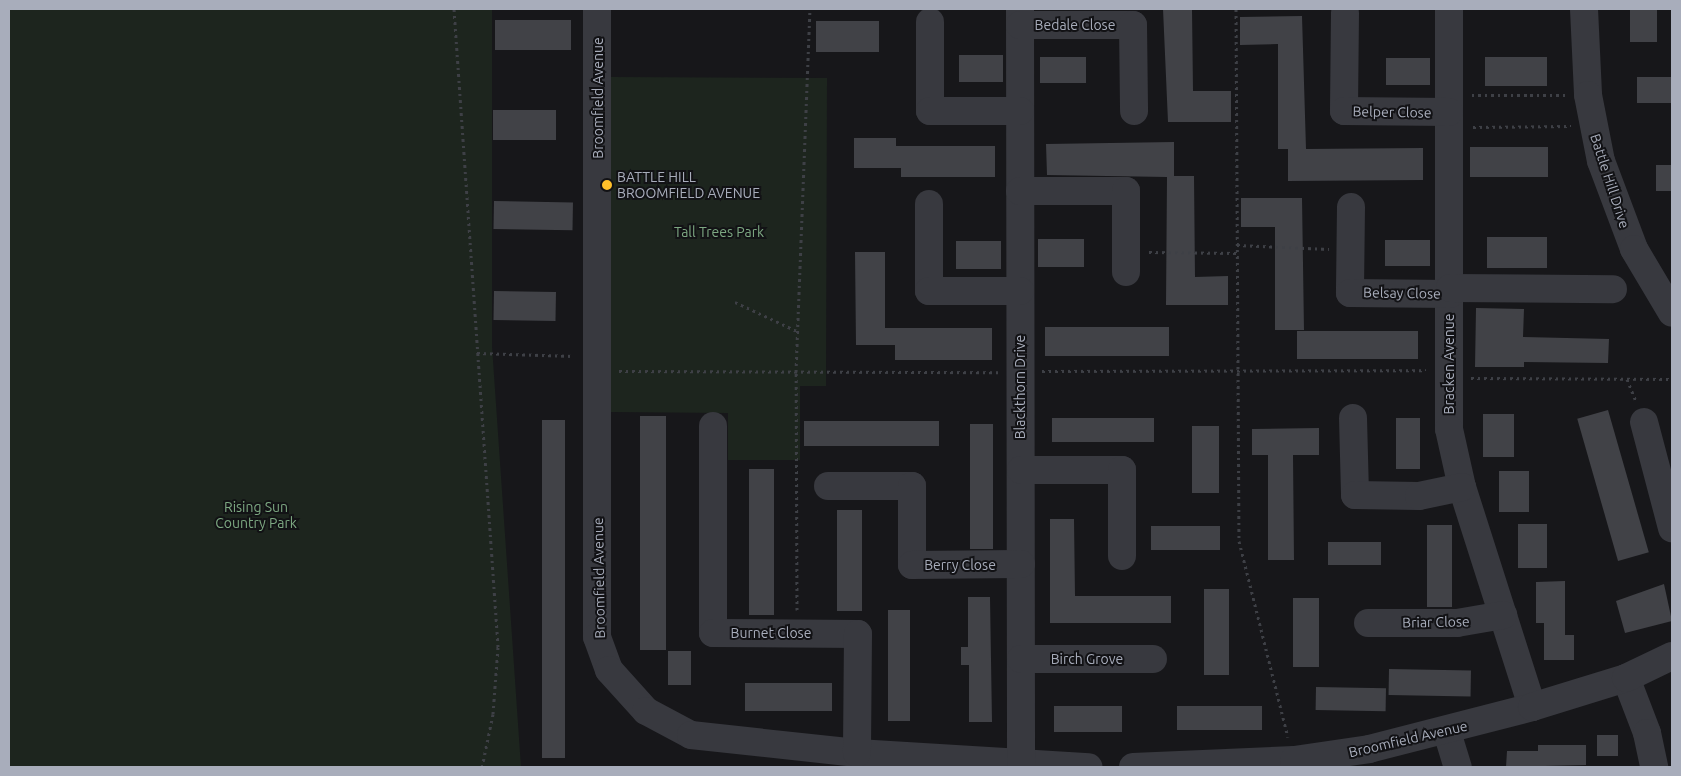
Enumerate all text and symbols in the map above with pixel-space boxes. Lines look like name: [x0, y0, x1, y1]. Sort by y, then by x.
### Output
street label: Bedale Close: [1035, 17, 1115, 33]
street label: Broomfield Avenue: [590, 37, 606, 159]
street label: Belper Close: [1352, 103, 1432, 121]
street label: Battle Hill Drive: [1587, 132, 1633, 230]
place label: BATTLE HILL BROOMFIELD AVENUE: [617, 169, 760, 202]
marker: BATTLE HILL BROOMFIELD AVENUE: [601, 179, 613, 191]
park label: Tall Trees Park: [674, 224, 764, 240]
street label: Belsay Close: [1363, 284, 1441, 302]
street label: Bracken Avenue: [1441, 314, 1457, 414]
street label: Blackthorn Drive: [1012, 335, 1028, 439]
park label: Rising Sun Country Park: [215, 499, 297, 532]
street label: Broomfield Avenue: [590, 517, 608, 639]
street label: Berry Close: [924, 557, 996, 573]
street label: Briar Close: [1402, 613, 1470, 631]
street label: Burnet Close: [731, 625, 811, 641]
street label: Birch Grove: [1051, 651, 1123, 667]
street label: Broomfield Avenue: [1347, 717, 1469, 761]

